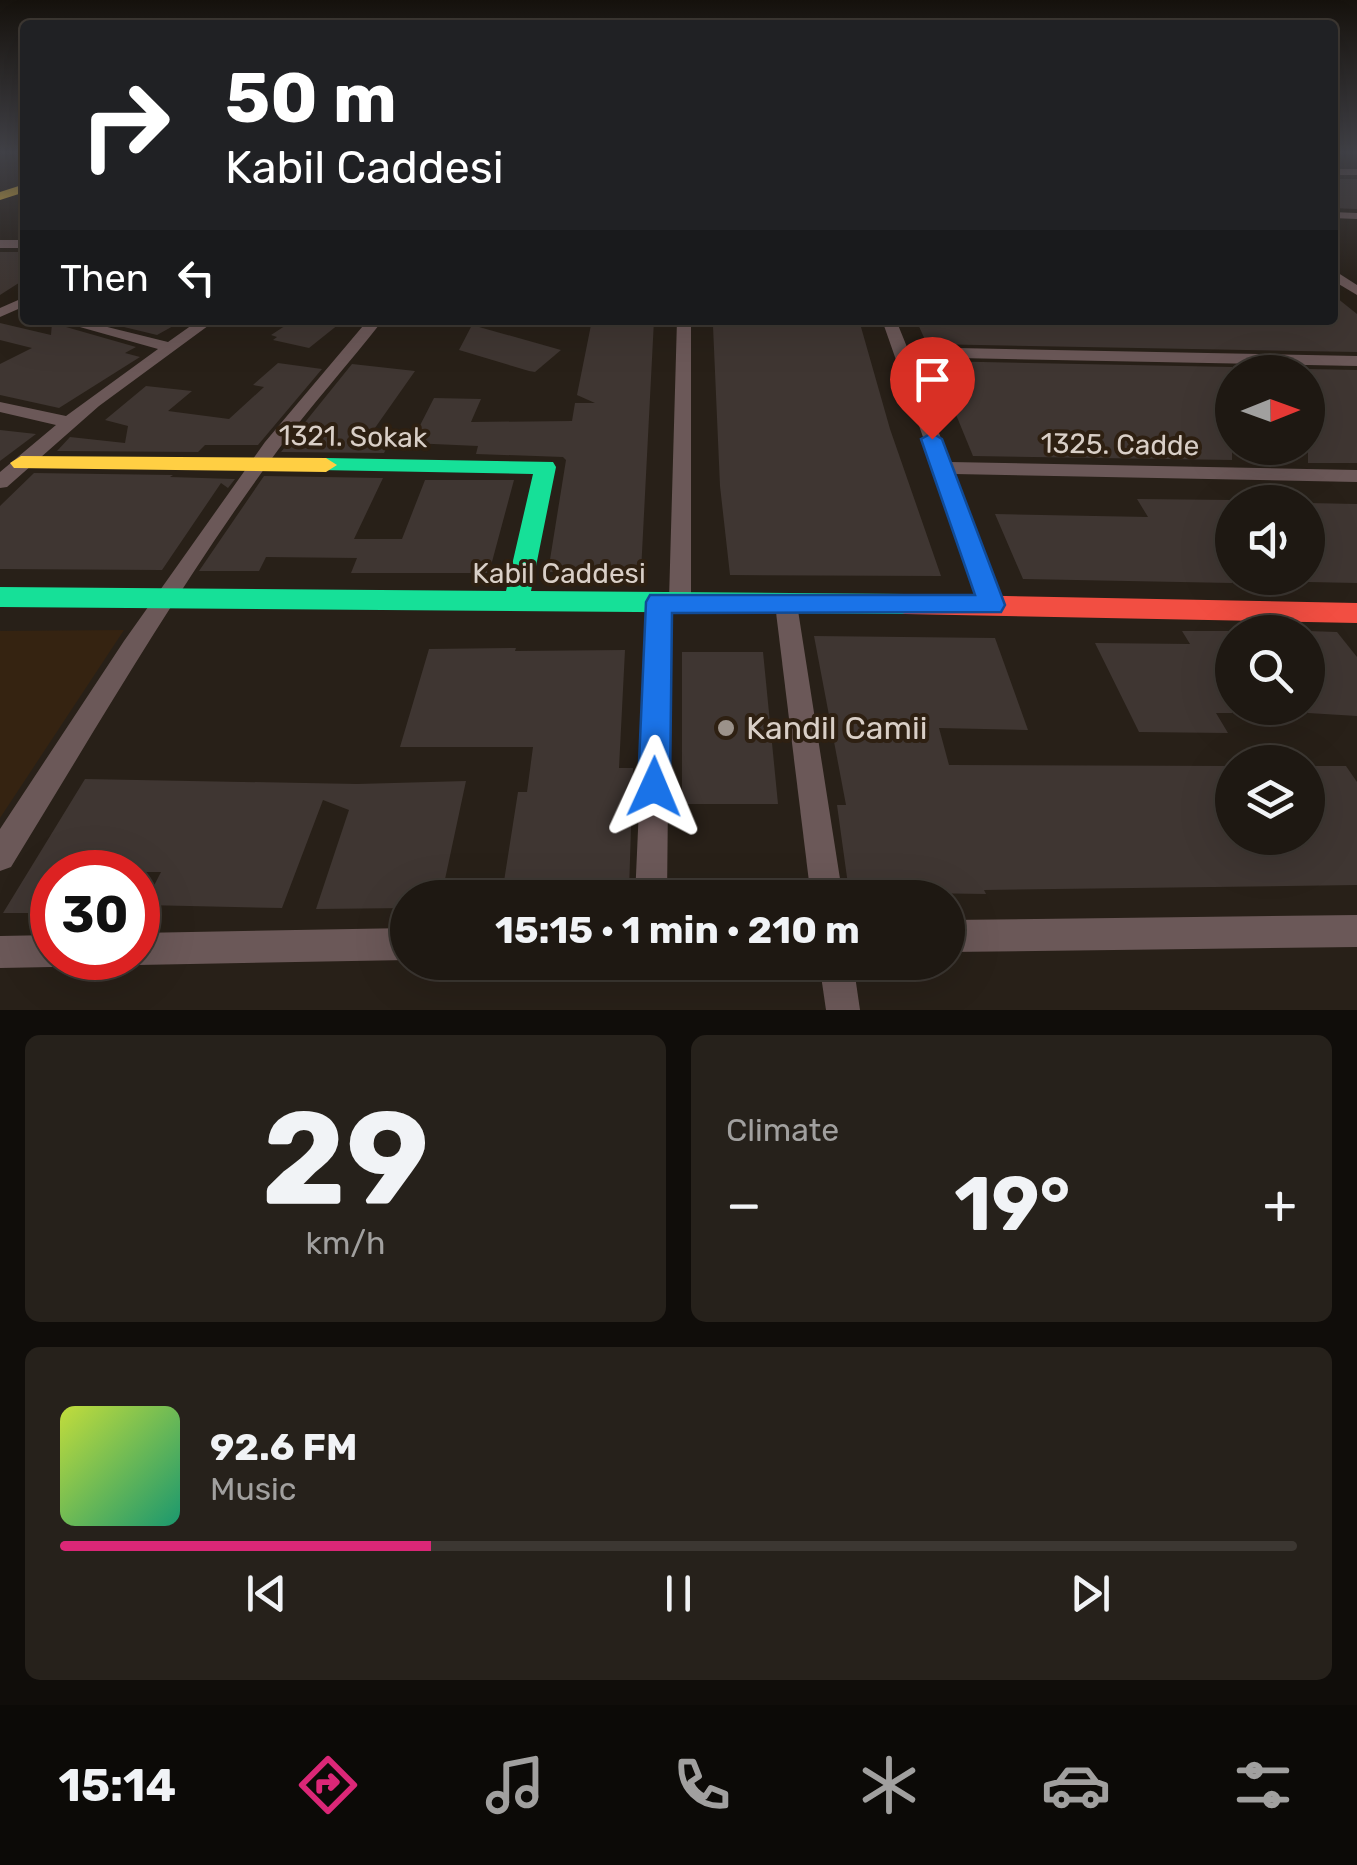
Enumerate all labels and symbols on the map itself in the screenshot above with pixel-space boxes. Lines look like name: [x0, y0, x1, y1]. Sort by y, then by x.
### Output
pin: [890, 337, 975, 440]
north arrow: [1215, 355, 1325, 465]
street label: 1321. Sokak: [278, 419, 428, 454]
street label: 1325. Cadde: [1040, 427, 1200, 462]
street label: Kabil Caddesi: [472, 557, 646, 590]
place label: Kandil Camii: [746, 709, 927, 747]
marker: Kandil Camii: [715, 717, 737, 739]
position arrow: [602, 735, 706, 839]
speed limit sign: 30: [30, 850, 160, 980]

